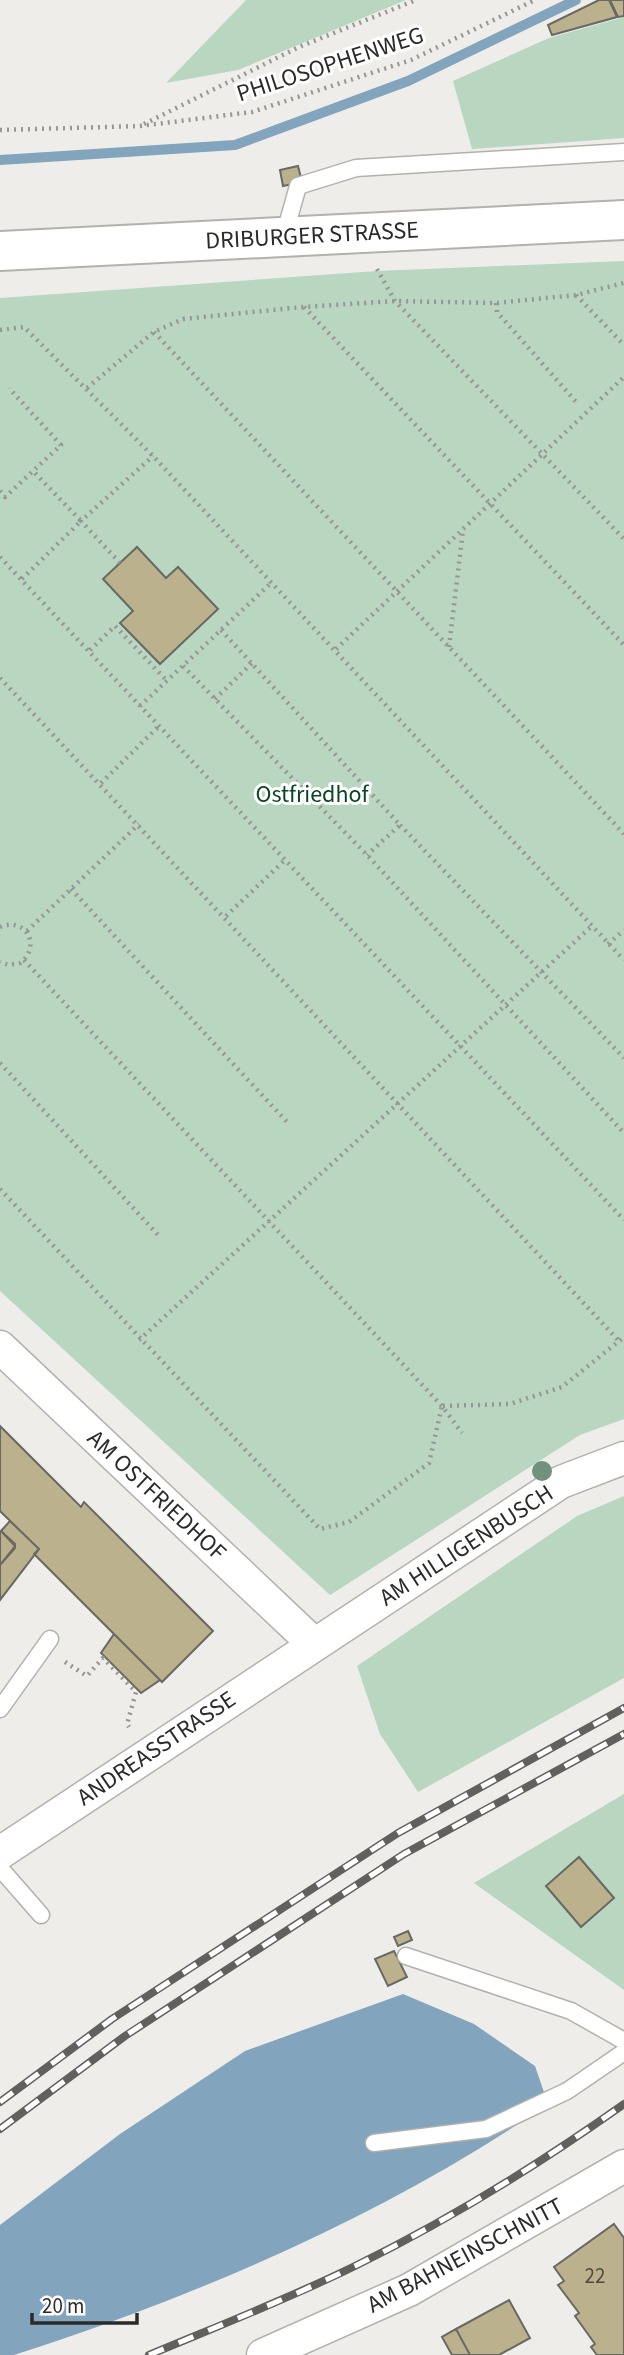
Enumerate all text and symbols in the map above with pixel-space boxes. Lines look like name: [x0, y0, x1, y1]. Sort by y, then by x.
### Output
street label: PHILOSOPHENWEG: [232, 18, 428, 111]
street label: DRIBURGER STRASSE: [204, 212, 420, 259]
park label: Ostfriedhof: [256, 777, 369, 812]
street label: AM OSTFRIEDHOF: [79, 1421, 234, 1569]
street label: AM HILLIGENBUSCH: [372, 1476, 560, 1615]
street label: ANDREASSTRASSE: [70, 1682, 243, 1815]
street label: AM BAHNEINSCHNITT: [361, 2189, 570, 2322]
house number: 22: [585, 2261, 605, 2291]
scale bar: [32, 2282, 136, 2326]
text: 20 m: [42, 2291, 84, 2321]

